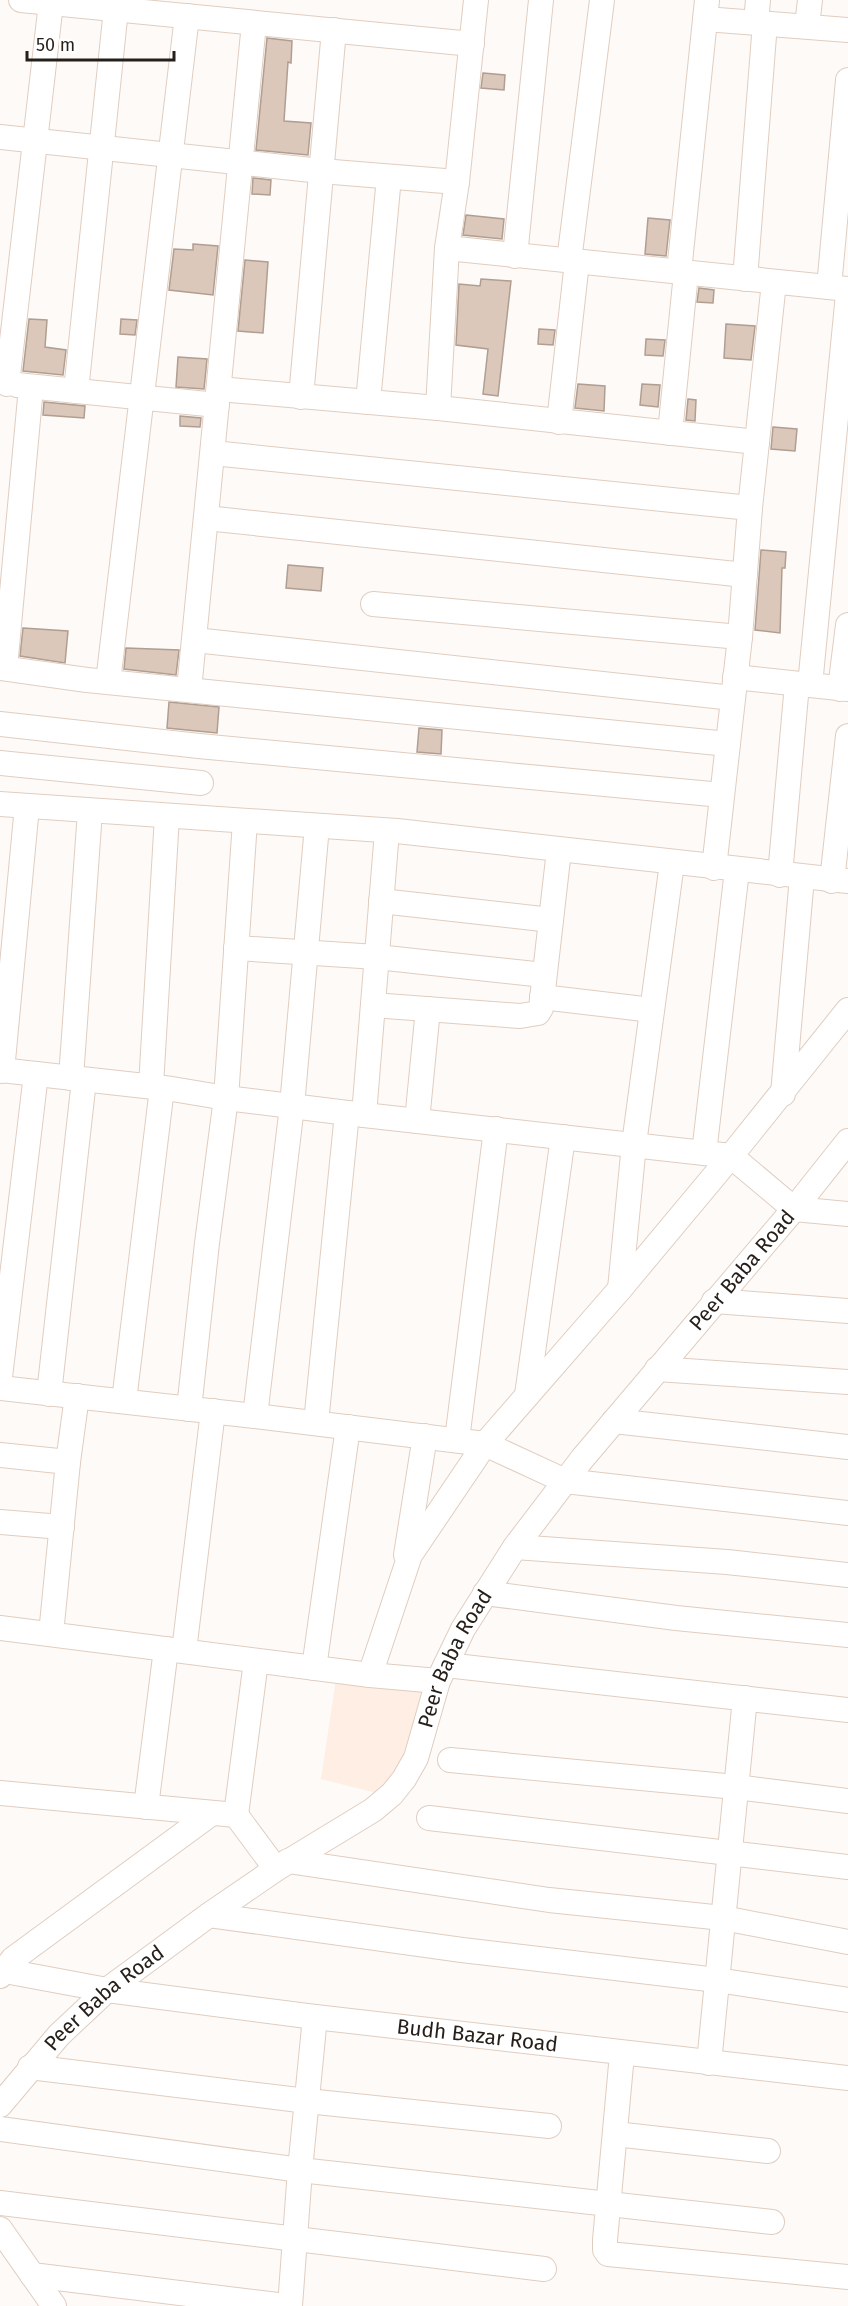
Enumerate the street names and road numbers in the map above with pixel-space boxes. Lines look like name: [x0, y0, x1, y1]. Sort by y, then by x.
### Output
street label: Peer Baba Road: [684, 1205, 801, 1336]
street label: Peer Baba Road: [412, 1585, 498, 1731]
street label: Peer Baba Road: [38, 1939, 169, 2056]
street label: Budh Bazar Road: [395, 2013, 559, 2058]

